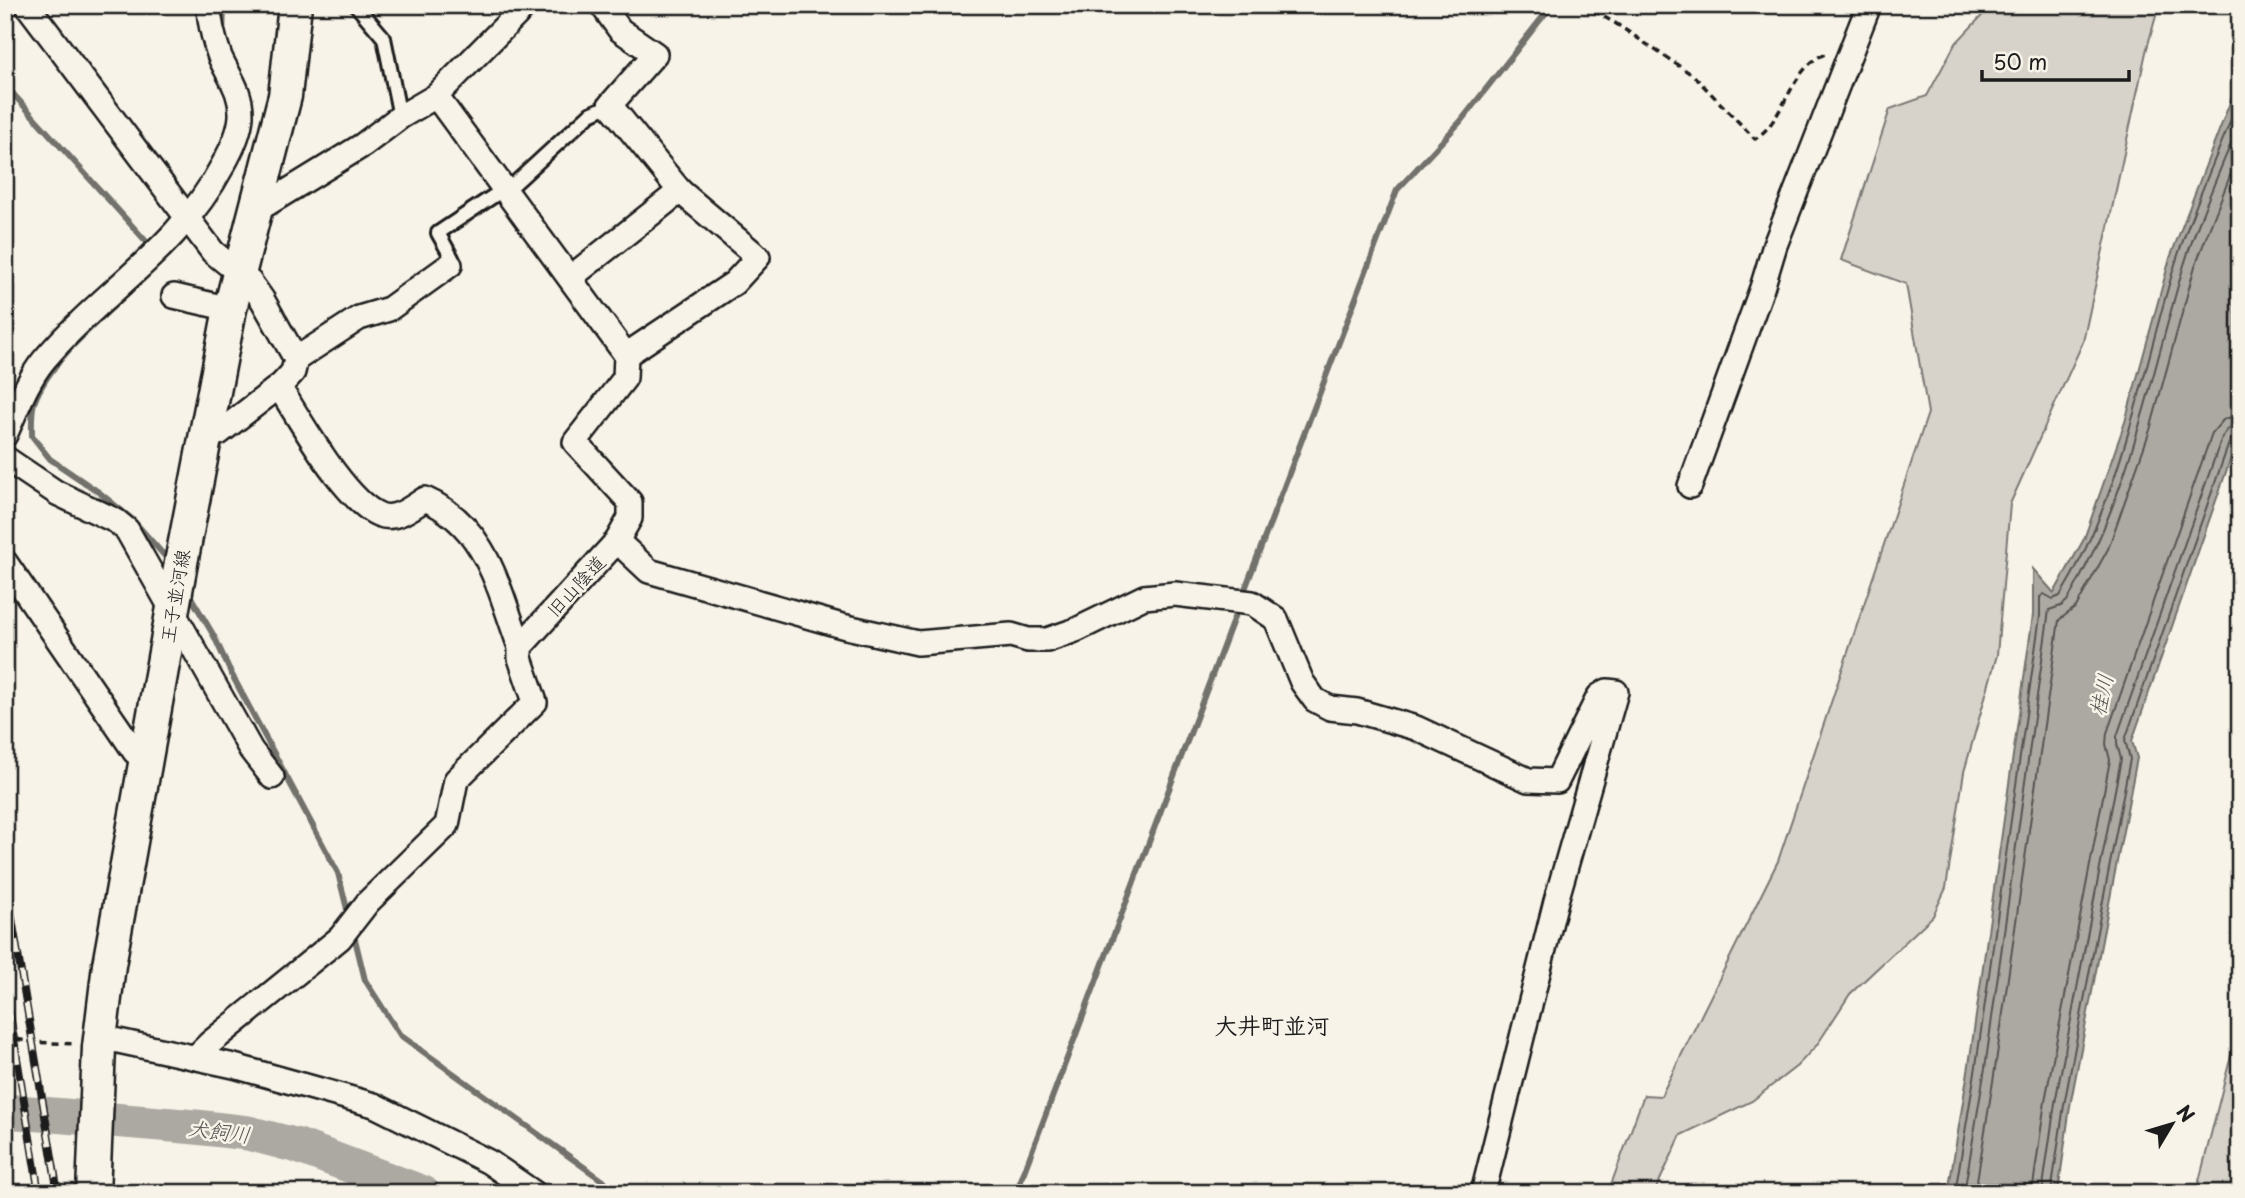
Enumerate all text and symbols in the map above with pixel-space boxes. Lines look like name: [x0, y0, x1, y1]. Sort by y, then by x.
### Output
scale bar: [1982, 38, 2130, 82]
text: 50 m: [1993, 45, 2047, 77]
street label: 王子並河線: [152, 547, 196, 645]
street label: 旧山陰道: [539, 548, 611, 623]
water label: 桂川: [2080, 670, 2120, 719]
district label: 大井町並河: [1215, 1007, 1330, 1042]
north arrow: [2136, 1090, 2206, 1160]
text: N: [2171, 1098, 2202, 1127]
water label: 犬飼川: [186, 1110, 252, 1150]

